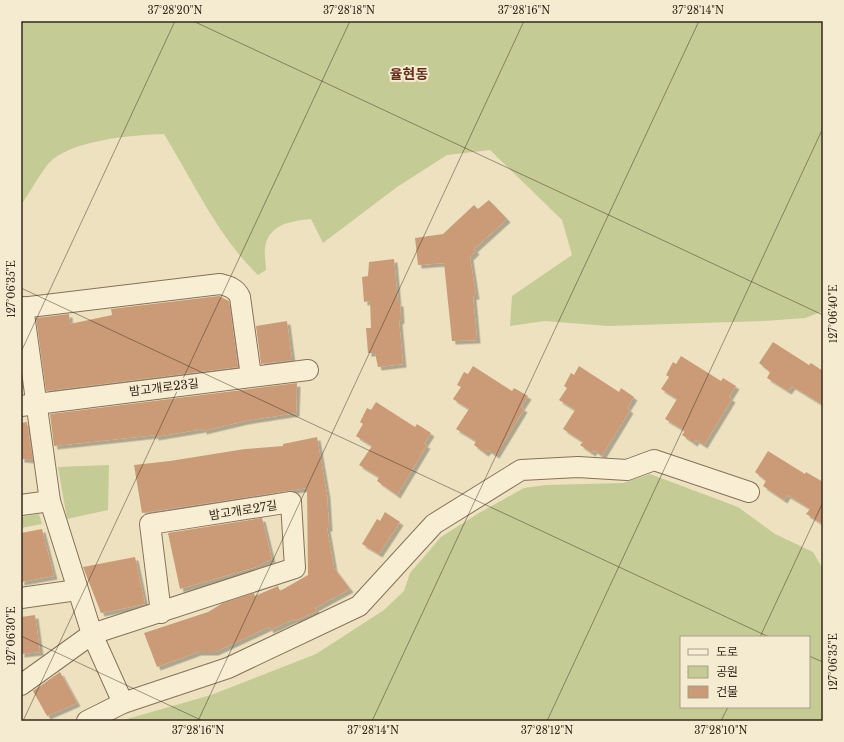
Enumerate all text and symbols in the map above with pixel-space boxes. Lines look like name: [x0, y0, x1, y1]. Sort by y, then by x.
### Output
text: 37°28'20"N: [148, 4, 203, 17]
text: 37°28'18"N: [323, 4, 375, 17]
text: 37°28'16"N: [498, 4, 550, 17]
text: 37°28'14"N: [672, 4, 724, 17]
district label: 율현동: [390, 65, 428, 83]
text: 127°06'35"E: [5, 260, 18, 318]
text: 127°06'40"E: [827, 285, 840, 343]
street label: 밤고개로23길: [128, 375, 200, 399]
street label: 밤고개로27길: [208, 497, 278, 523]
text: 127°06'30"E: [5, 606, 18, 666]
text: 127°06'35"E: [827, 633, 840, 691]
legend: [680, 636, 810, 708]
text: 도로: [716, 644, 738, 659]
text: 공원: [716, 664, 738, 679]
text: 건물: [716, 684, 738, 699]
text: 37°28'16"N: [172, 724, 224, 737]
text: 37°28'14"N: [347, 724, 399, 737]
text: 37°28'12"N: [521, 724, 573, 737]
text: 37°28'10"N: [694, 724, 748, 737]

